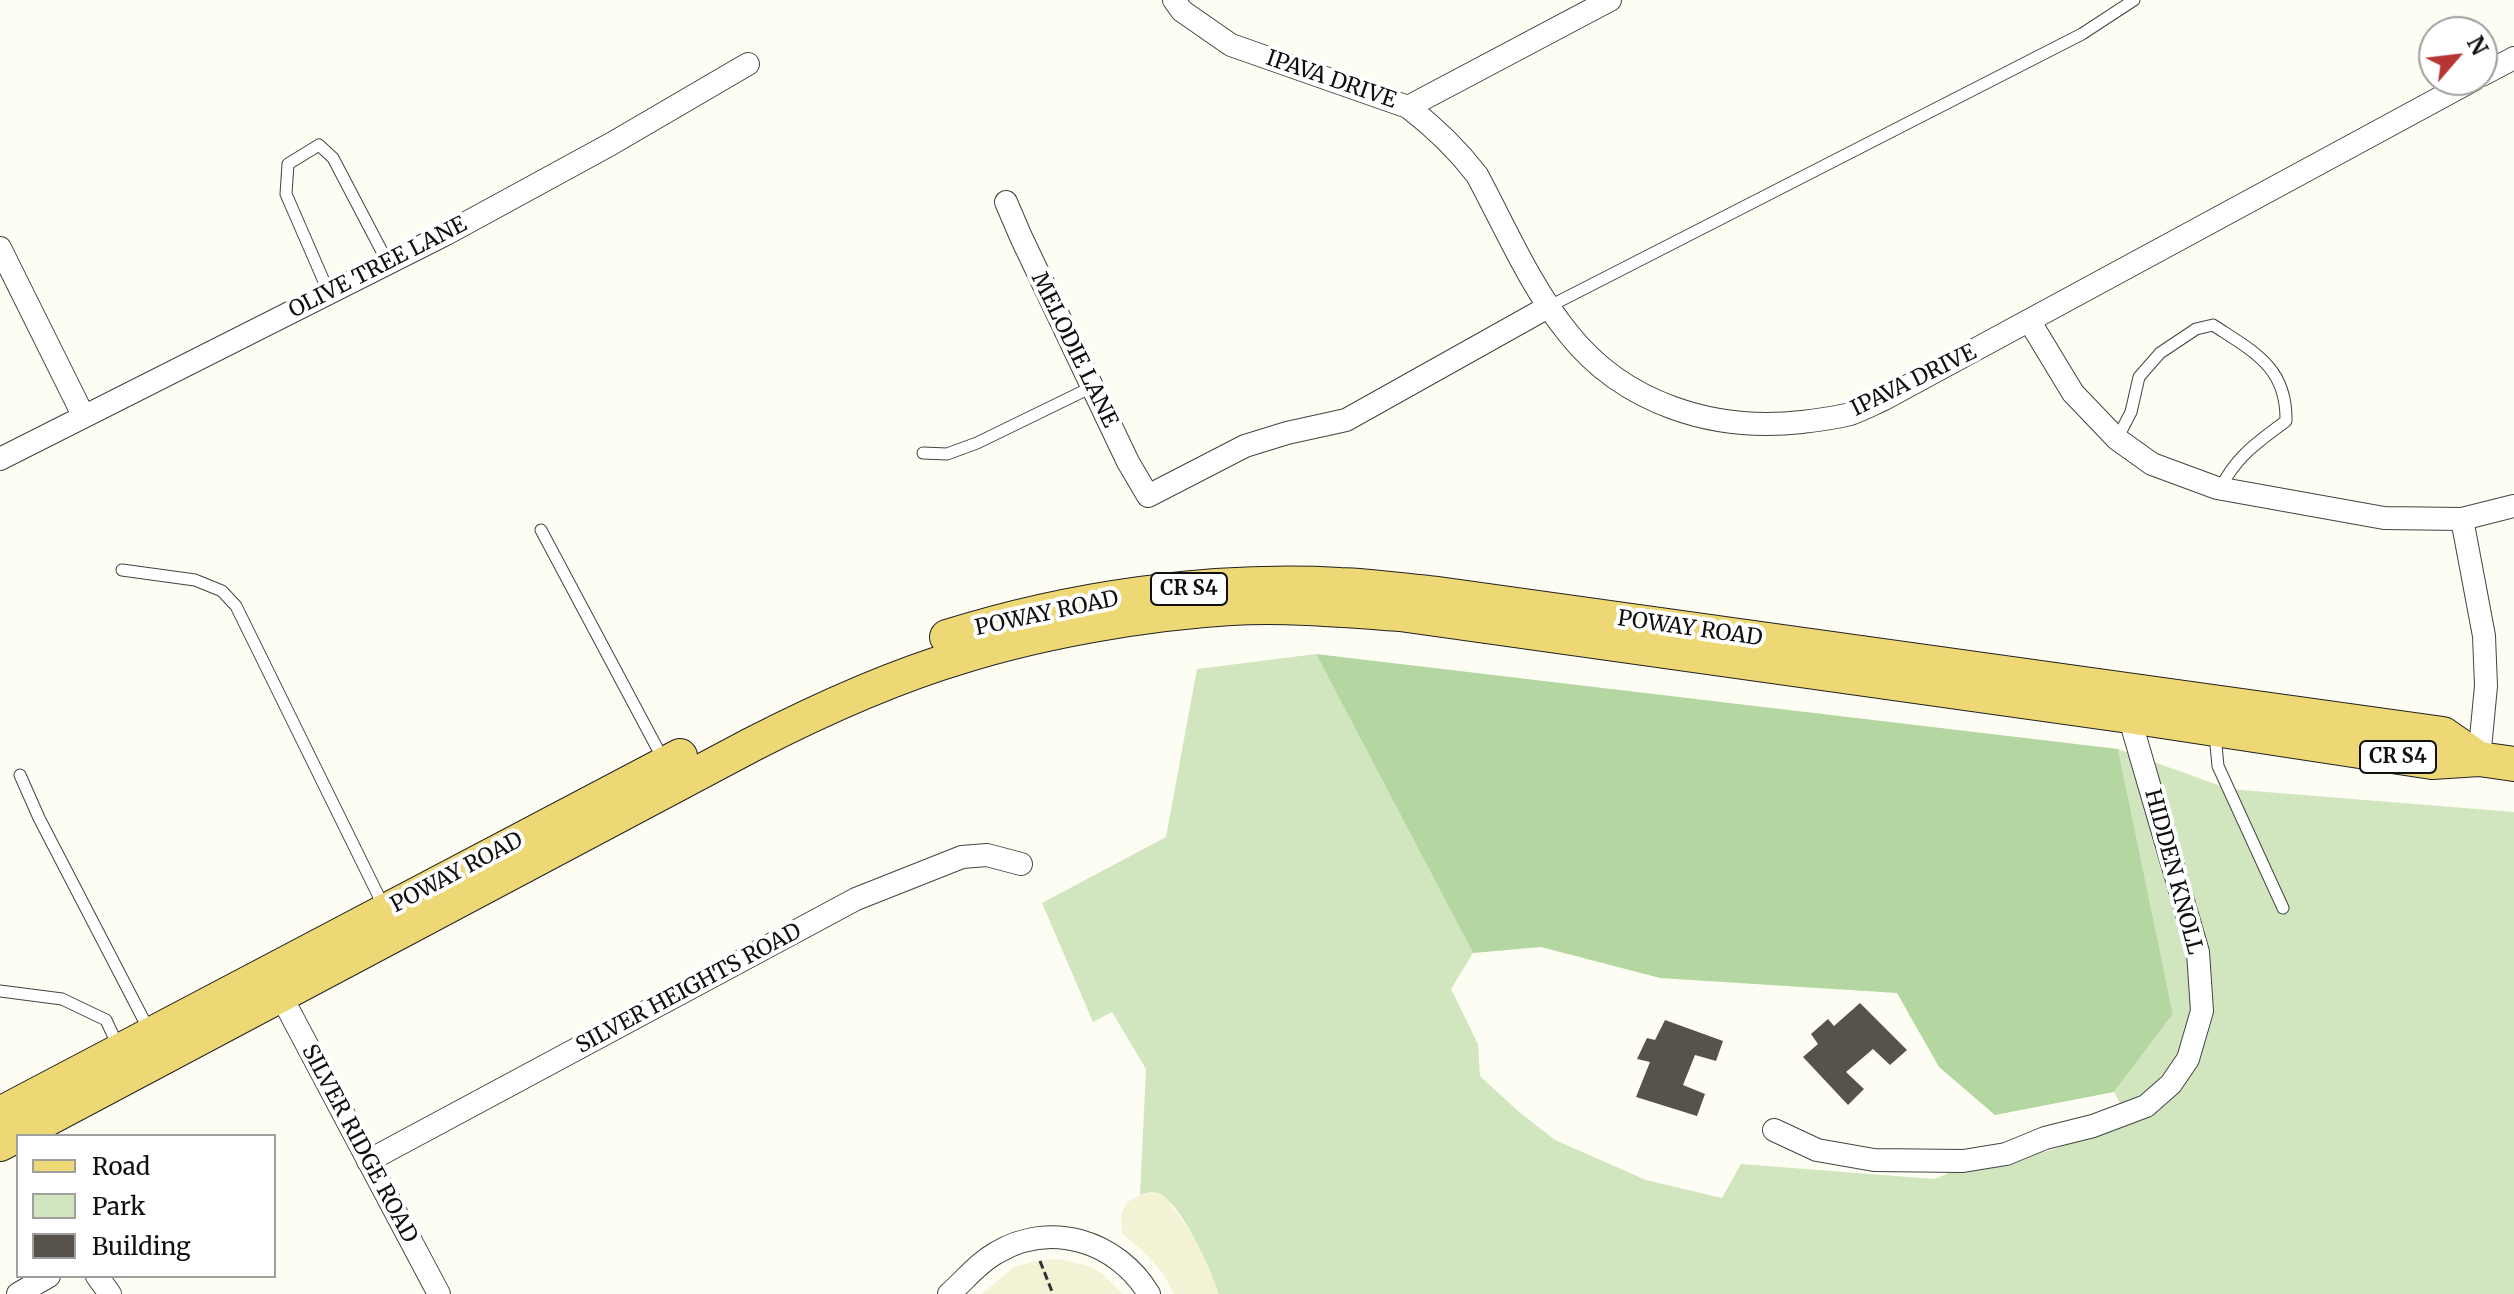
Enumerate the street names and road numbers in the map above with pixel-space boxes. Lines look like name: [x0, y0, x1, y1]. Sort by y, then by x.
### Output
street label: IPAVA DRIVE: [1262, 45, 1400, 115]
street label: OLIVE TREE LANE: [285, 212, 471, 324]
street label: MELODIE LANE: [1025, 268, 1123, 432]
street label: IPAVA DRIVE: [1847, 339, 1981, 423]
road number: CR S4: [1151, 573, 1227, 605]
street label: POWAY ROAD: [973, 586, 1121, 642]
street label: POWAY ROAD: [1616, 606, 1764, 652]
road number: CR S4: [2360, 741, 2436, 773]
street label: HIDDEN KNOLL: [2138, 786, 2208, 958]
street label: POWAY ROAD: [386, 827, 528, 919]
street label: SILVER HEIGHTS ROAD: [572, 918, 806, 1060]
street label: SILVER RIDGE ROAD: [296, 1040, 422, 1248]

